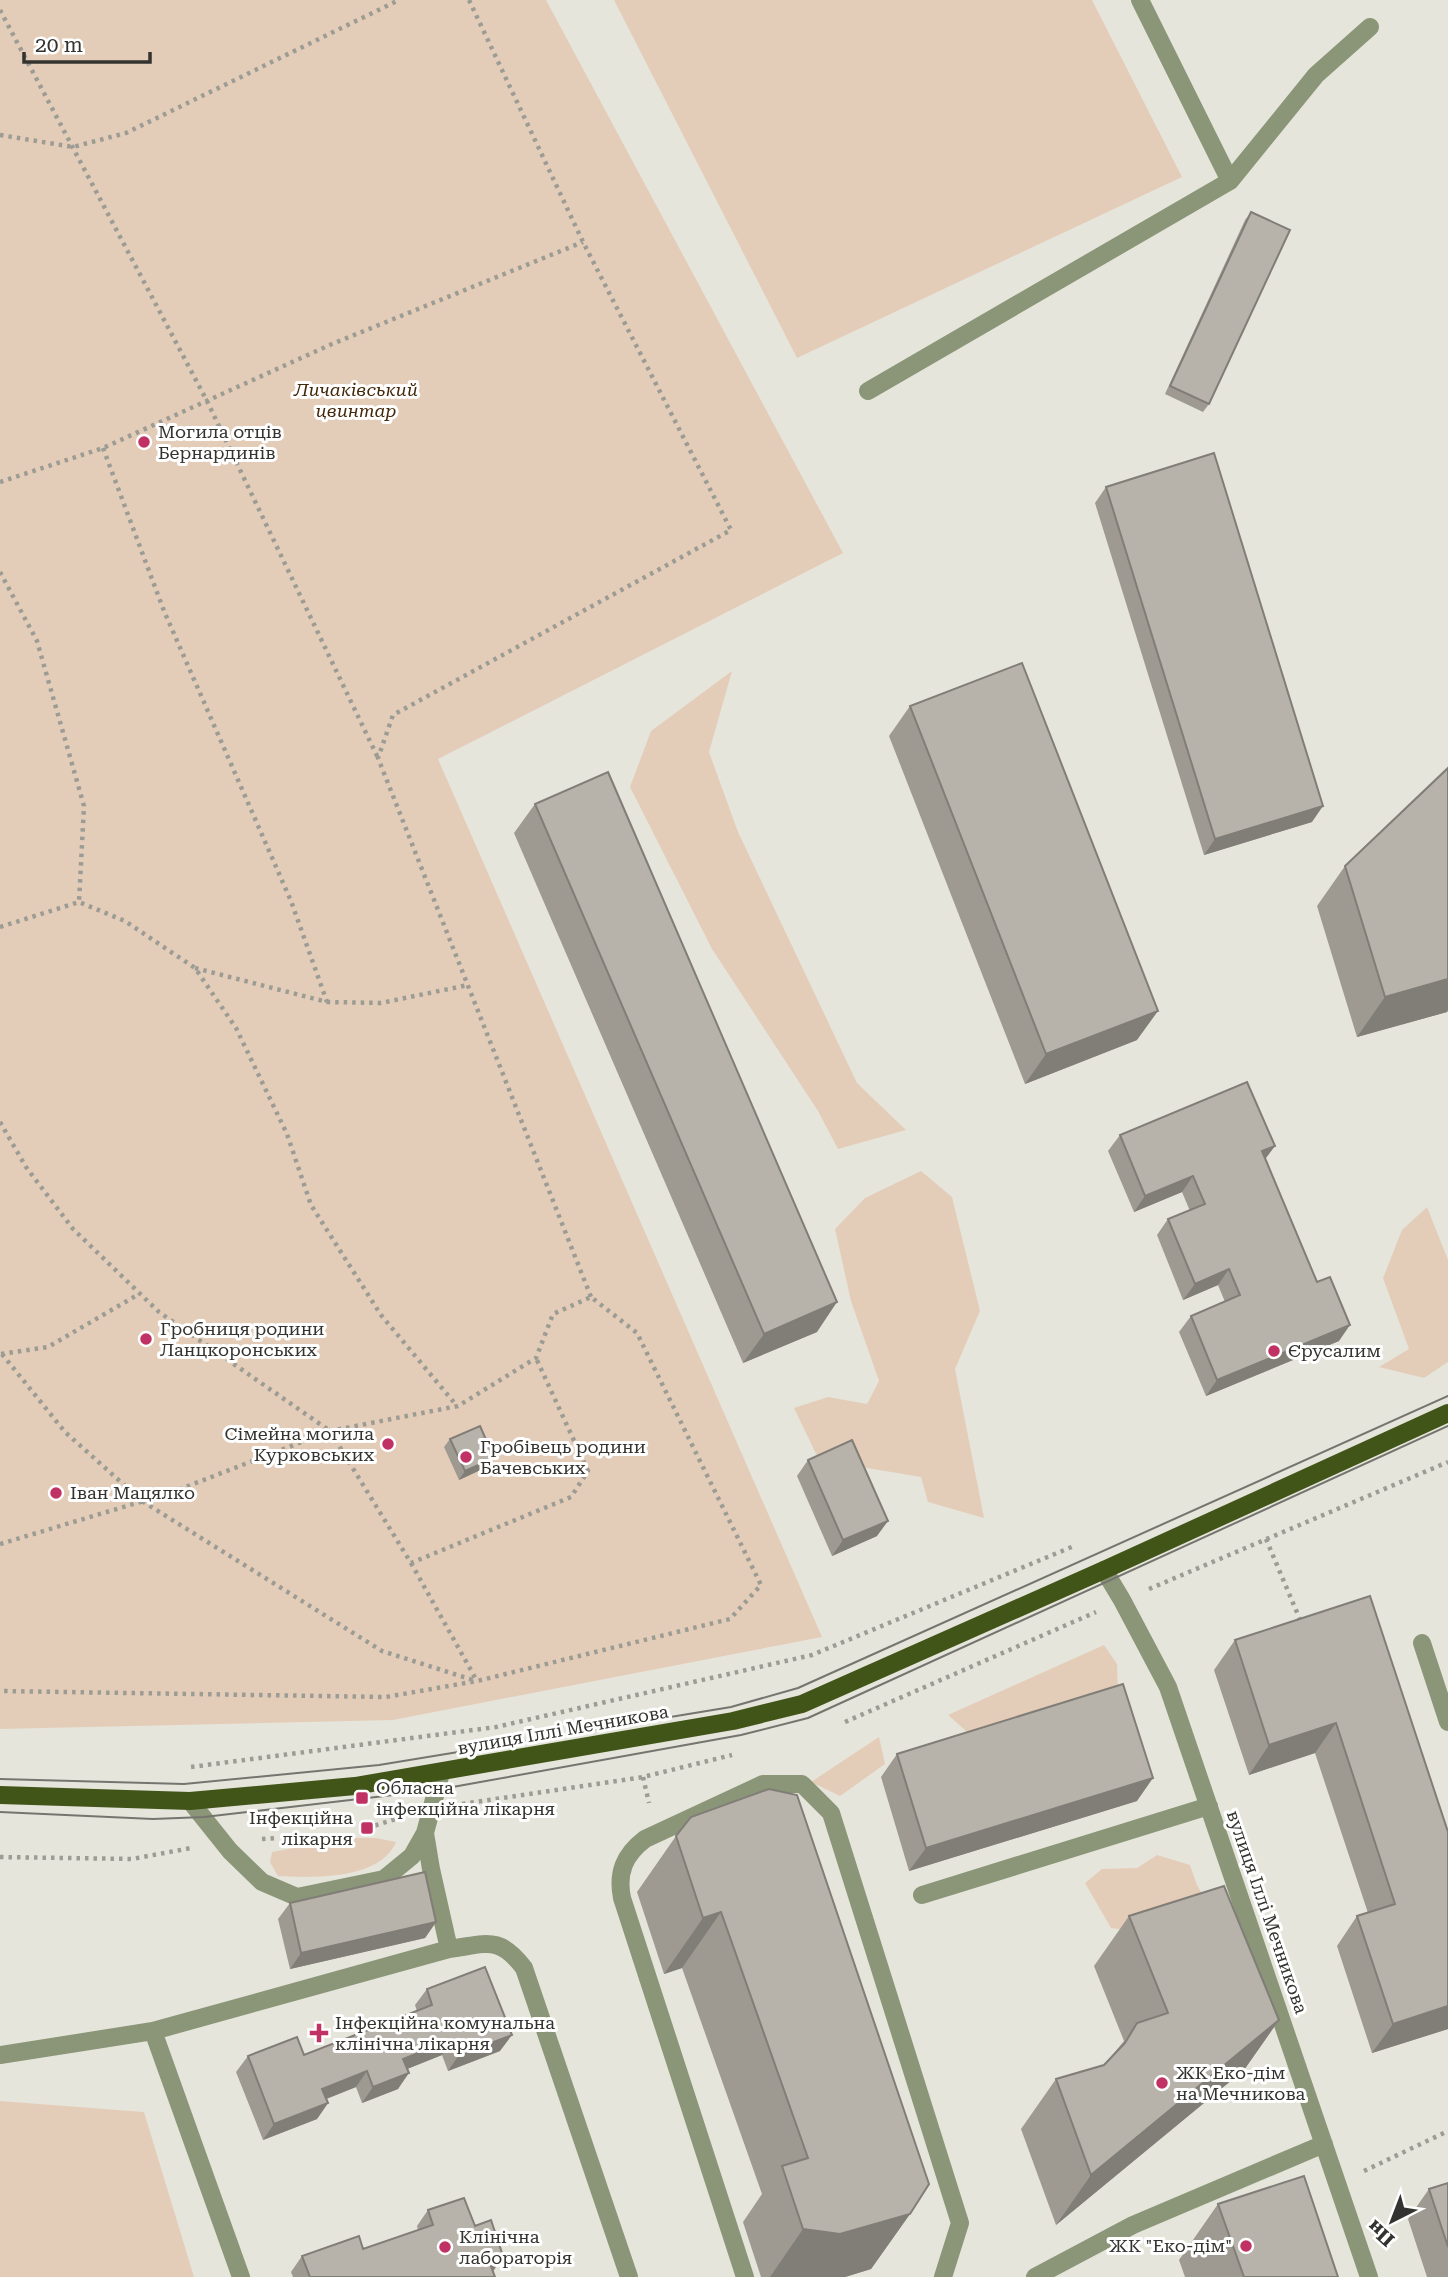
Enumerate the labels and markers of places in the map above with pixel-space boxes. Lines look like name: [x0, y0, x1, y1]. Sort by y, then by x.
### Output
place label: Могила отців Бернардинів: [158, 421, 282, 463]
marker: Могила отців Бернардинів: [136, 434, 152, 450]
place label: Гробниця родини Ланцкоронських: [160, 1318, 324, 1360]
marker: Гробниця родини Ланцкоронських: [138, 1331, 154, 1347]
place label: Єрусалим: [1288, 1340, 1381, 1361]
marker: Єрусалим: [1266, 1343, 1282, 1359]
place label: Сімейна могила Курковських: [224, 1423, 375, 1465]
marker: Сімейна могила Курковських: [380, 1436, 396, 1452]
place label: Гробівець родини Бачевських: [480, 1436, 646, 1478]
marker: Гробівець родини Бачевських: [458, 1449, 474, 1465]
place label: Іван Мацялко: [70, 1482, 195, 1503]
marker: Іван Мацялко: [48, 1485, 64, 1501]
place label: Обласна інфекційна лікарня: [376, 1777, 555, 1819]
marker: Обласна інфекційна лікарня: [354, 1790, 370, 1806]
place label: Інфекційна лікарня: [249, 1807, 353, 1849]
marker: Інфекційна лікарня: [359, 1820, 375, 1836]
place label: Інфекційна комунальна клінічна лікарня: [335, 2012, 555, 2054]
marker: Інфекційна комунальна клінічна лікарня: [309, 2023, 329, 2043]
place label: ЖК Еко-дім на Мечникова: [1176, 2062, 1306, 2104]
marker: ЖК Еко-дім на Мечникова: [1154, 2075, 1170, 2091]
place label: Клінічна лабораторія: [459, 2226, 572, 2268]
place label: ЖК "Еко-дім": [1109, 2235, 1232, 2256]
marker: ЖК "Еко-дім": [1238, 2238, 1254, 2254]
marker: Клінічна лабораторія: [437, 2239, 453, 2255]

